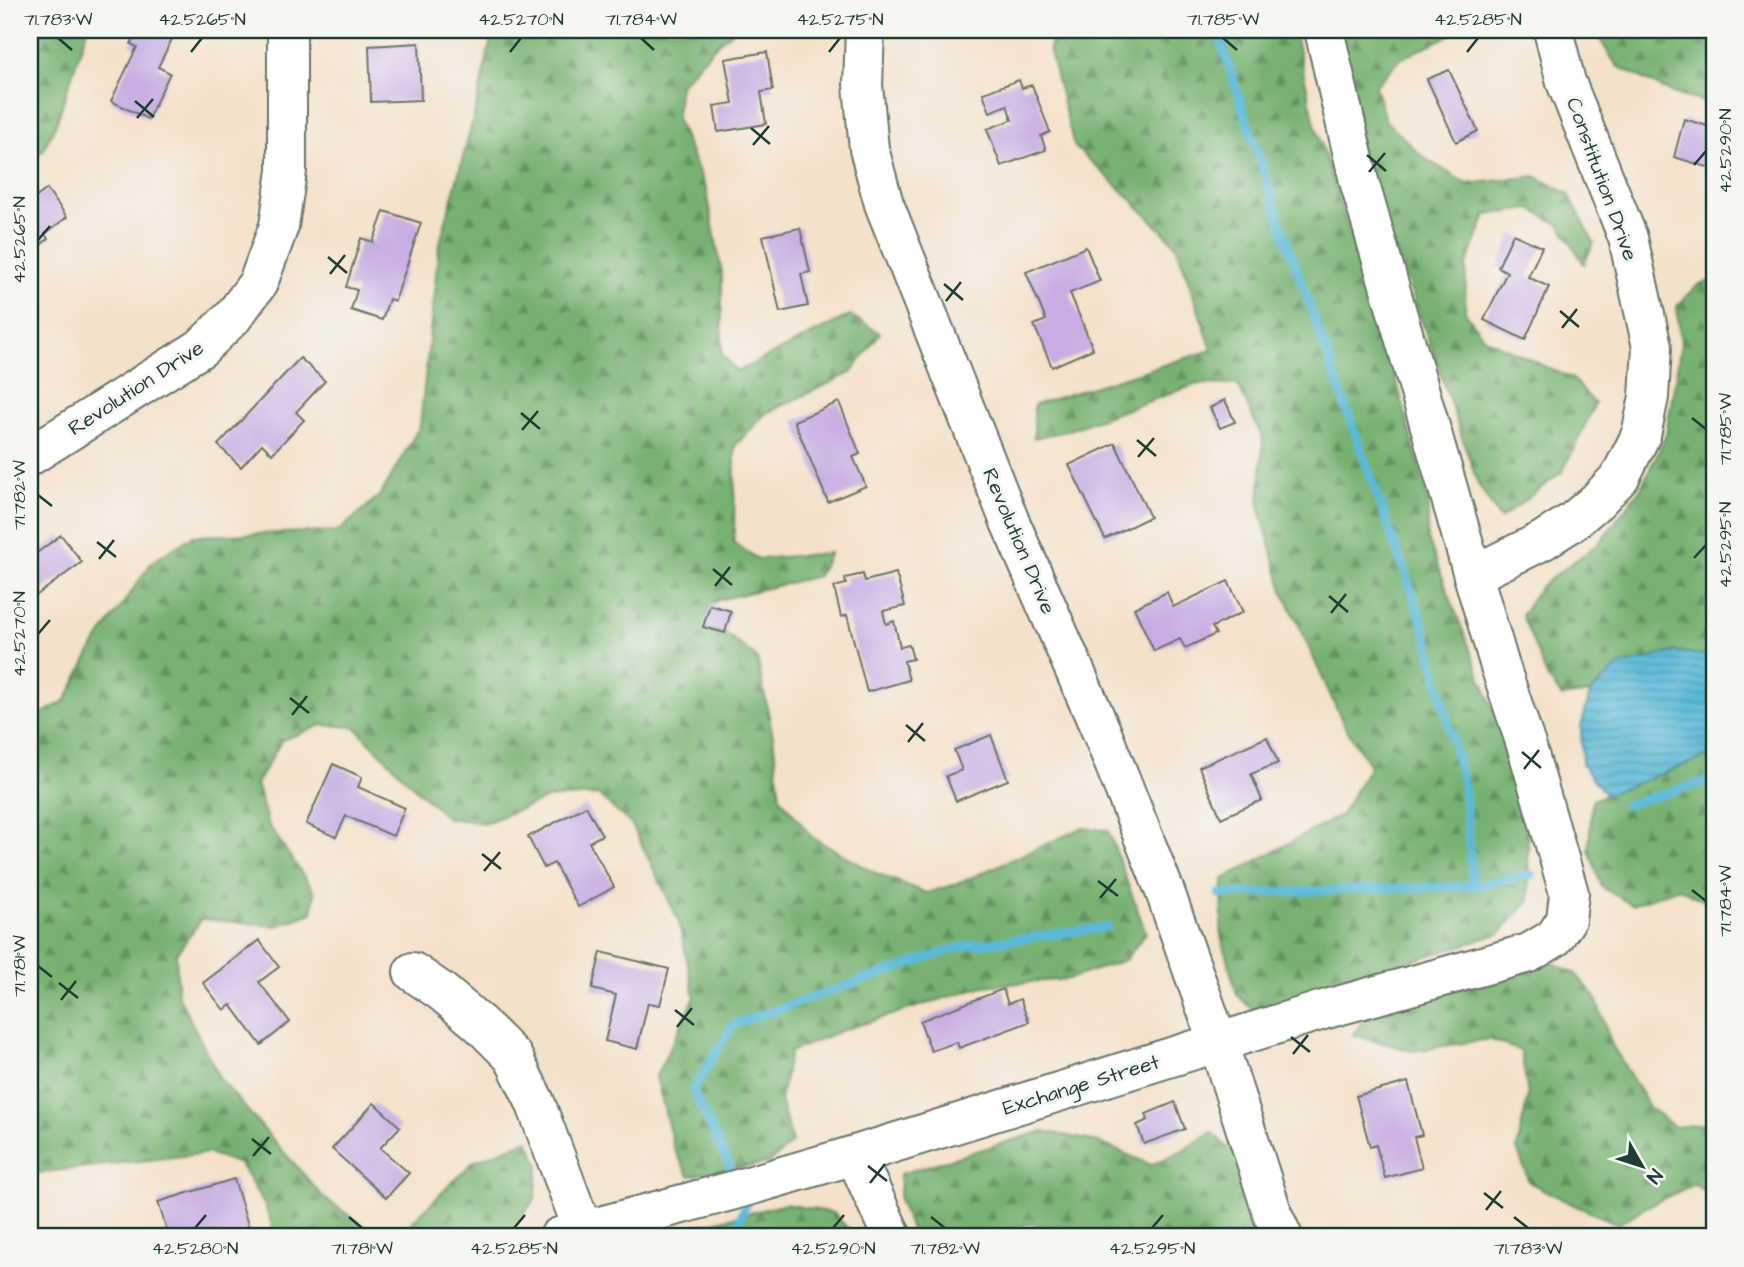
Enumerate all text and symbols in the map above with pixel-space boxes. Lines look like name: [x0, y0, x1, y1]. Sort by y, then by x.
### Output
text: 71.783°W: [24, 7, 92, 32]
text: 42.5265°N: [158, 7, 246, 32]
text: 42.5270°N: [478, 7, 564, 32]
text: 71.784°W: [605, 7, 677, 32]
text: 42.5275°N: [796, 7, 884, 32]
text: 71.785°W: [1187, 7, 1259, 32]
text: 42.5285°N: [1434, 7, 1522, 32]
street label: Constitution Drive: [1559, 93, 1645, 265]
text: 42.5290°N: [1713, 109, 1738, 193]
text: 42.5265°N: [7, 196, 32, 284]
street label: Revolution Drive: [63, 333, 209, 443]
text: 71.785°W: [1713, 393, 1738, 465]
text: 71.782°W: [7, 460, 32, 530]
street label: Revolution Drive: [975, 464, 1063, 618]
text: 42.5295°N: [1713, 502, 1738, 588]
text: 42.5270°N: [7, 591, 32, 677]
text: 71.784°W: [1713, 865, 1738, 937]
text: 71.781°W: [7, 935, 32, 997]
street label: Exchange Street: [999, 1047, 1164, 1125]
north arrow: [1608, 1130, 1678, 1200]
text: N: [1640, 1163, 1668, 1189]
text: 42.5280°N: [152, 1236, 238, 1261]
text: 71.781°W: [331, 1236, 393, 1261]
text: 42.5285°N: [470, 1236, 558, 1261]
text: 42.5290°N: [791, 1236, 875, 1261]
text: 71.782°W: [910, 1236, 980, 1261]
text: 42.5295°N: [1109, 1236, 1195, 1261]
text: 71.783°W: [1494, 1236, 1562, 1261]

